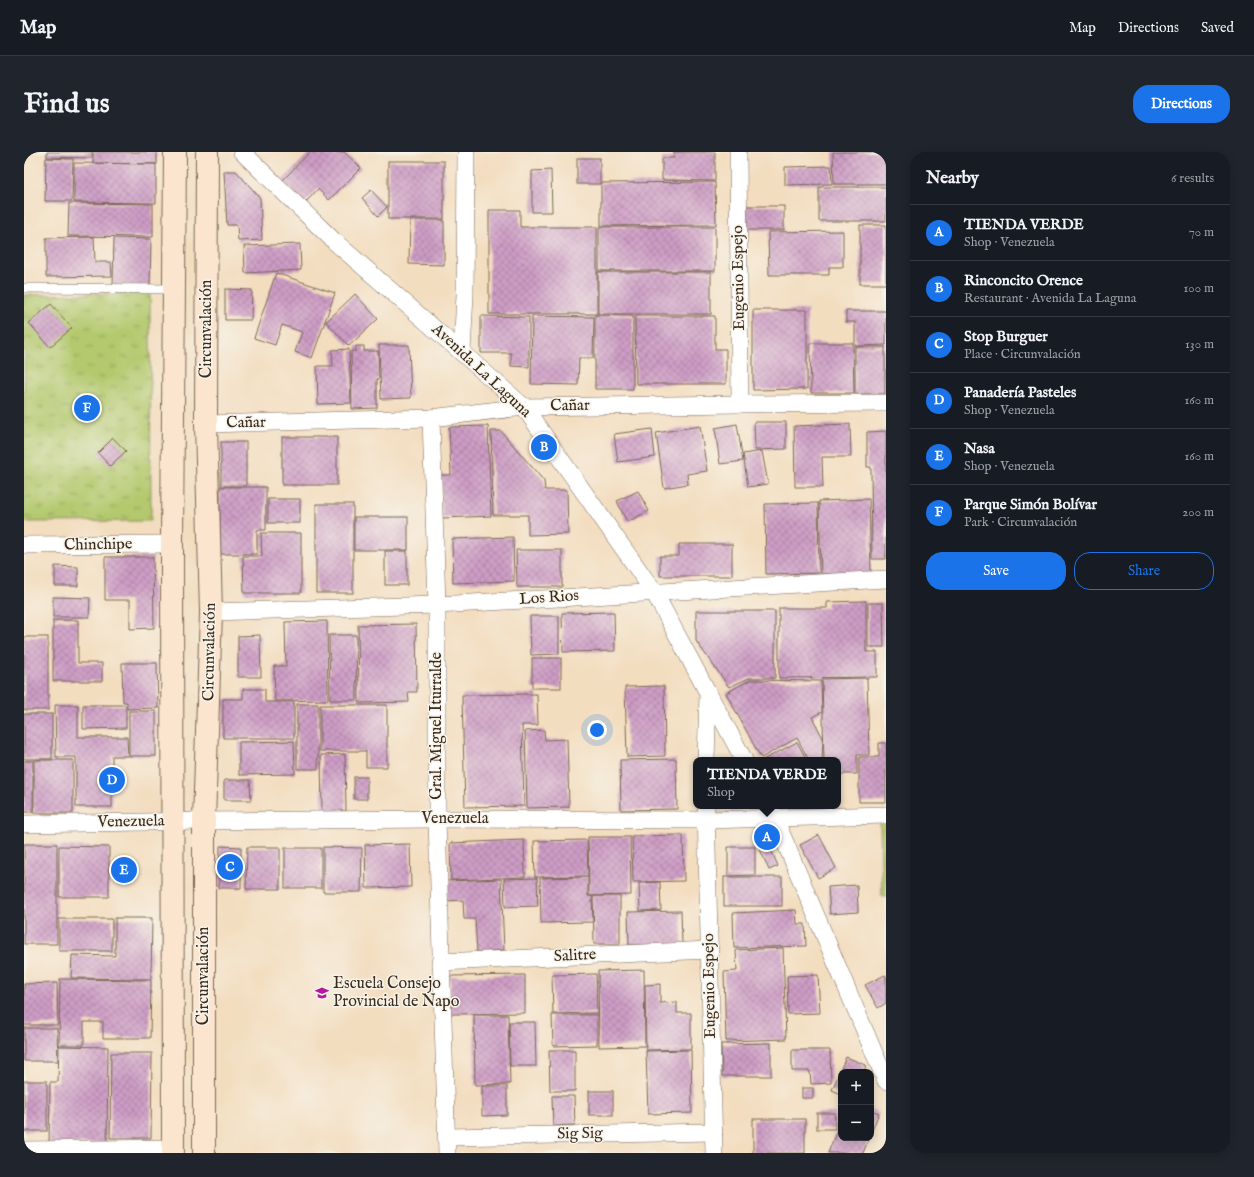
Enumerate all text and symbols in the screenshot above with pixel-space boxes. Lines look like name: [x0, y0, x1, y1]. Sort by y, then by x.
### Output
text: Map: [20, 16, 56, 40]
text: Map: [1069, 19, 1096, 37]
text: Directions: [1118, 19, 1179, 37]
text: Saved: [1201, 19, 1234, 37]
button: Directions: [1133, 85, 1230, 123]
text: Find us: [24, 87, 110, 122]
text: Nearby: [926, 168, 979, 189]
text: 6 results: [1171, 170, 1214, 187]
text: TIENDA VERDE: [964, 215, 1084, 234]
text: A: [935, 224, 943, 241]
text: 70 m: [1189, 224, 1214, 241]
street label: Eugenio Espejo: [728, 225, 750, 331]
text: Shop · Venezuela: [964, 234, 1055, 251]
text: Rinconcito Orence: [964, 271, 1083, 290]
street label: Circunvalación: [197, 279, 217, 378]
text: B: [935, 280, 943, 297]
text: 100 m: [1184, 280, 1214, 297]
text: Restaurant · Avenida La Laguna: [964, 290, 1136, 307]
street label: Avenida La Laguna: [426, 319, 535, 422]
text: Stop Burguer: [964, 327, 1048, 346]
text: C: [934, 336, 944, 353]
text: 130 m: [1185, 336, 1214, 353]
text: Place · Circunvalación: [964, 346, 1081, 363]
text: Panadería Pasteles: [964, 383, 1076, 402]
text: D: [934, 392, 944, 409]
text: 160 m: [1184, 392, 1214, 409]
pin: F: [74, 393, 100, 423]
street label: Cañar: [550, 396, 590, 416]
text: Shop · Venezuela: [964, 402, 1055, 419]
street label: Cañar: [226, 413, 266, 433]
pin: B: [531, 432, 557, 462]
text: Nasa: [964, 439, 995, 458]
text: E: [934, 448, 944, 465]
text: 160 m: [1184, 448, 1214, 465]
text: Shop · Venezuela: [964, 458, 1055, 475]
text: Parque Simón Bolívar: [964, 495, 1097, 514]
text: F: [935, 504, 943, 521]
text: 200 m: [1182, 504, 1214, 521]
text: Park · Circunvalación: [964, 514, 1077, 531]
street label: Chinchipe: [64, 534, 132, 556]
button: Save: [926, 552, 1066, 590]
button: Share: [1074, 552, 1214, 590]
street label: Los Rios: [518, 586, 580, 610]
street label: Circunvalación: [199, 602, 221, 701]
street label: Gral. Miguel Iturralde: [427, 652, 447, 800]
your location: [587, 720, 607, 740]
popup: [693, 757, 841, 809]
pin: D: [99, 765, 125, 795]
text: TIENDA VERDE: [707, 765, 827, 784]
text: Shop: [707, 784, 735, 801]
street label: Venezuela: [420, 809, 489, 829]
street label: Venezuela: [96, 811, 165, 833]
pin: A: [754, 822, 780, 852]
pin: C: [217, 852, 243, 882]
pin: E: [111, 855, 137, 885]
street label: Circunvalación: [194, 926, 214, 1025]
street label: Eugenio Espejo: [699, 933, 721, 1039]
street label: Salitre: [553, 945, 597, 967]
place label: Escuela Consejo Provincial de Napo: [333, 974, 460, 1012]
school or university icon: Escuela Consejo Provincial de Napo: [314, 985, 330, 1001]
map controls: [838, 1069, 874, 1141]
button: +: [838, 1069, 874, 1105]
button: −: [838, 1105, 874, 1141]
street label: Sig Sig: [557, 1124, 603, 1144]

